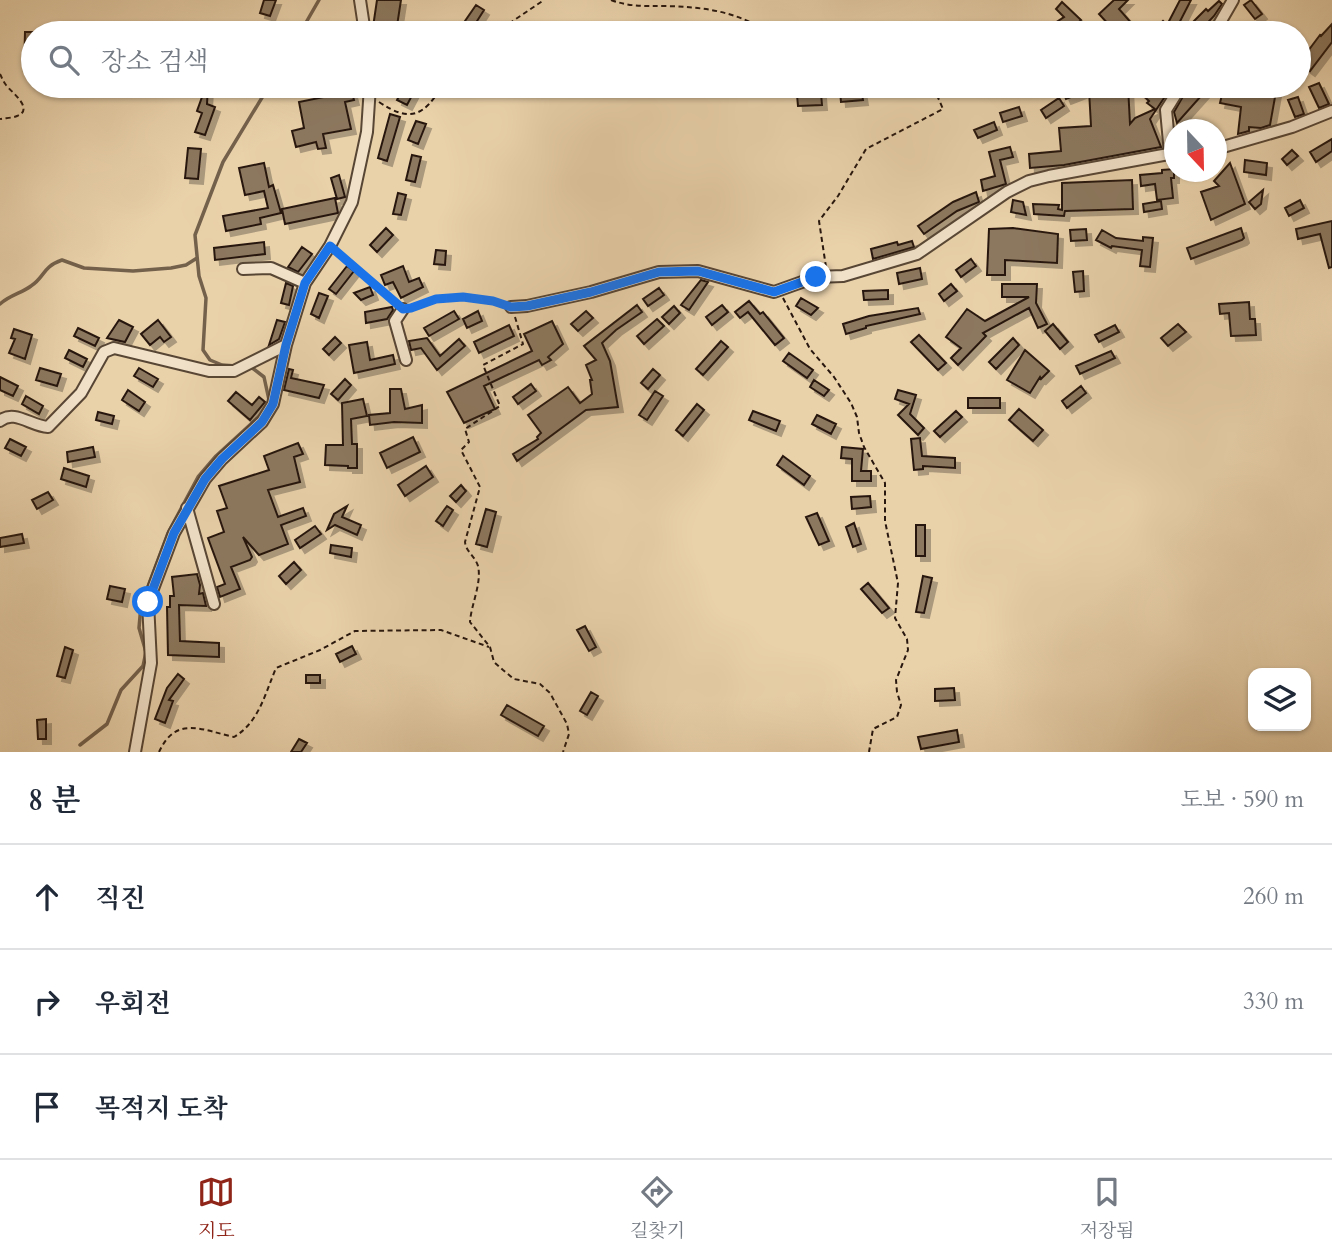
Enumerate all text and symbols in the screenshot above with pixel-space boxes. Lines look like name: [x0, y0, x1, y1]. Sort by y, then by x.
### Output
search box: [21, 21, 1311, 98]
icon: search: [45, 41, 83, 79]
text: 장소 검색: [101, 44, 208, 79]
north arrow: [1164, 119, 1227, 182]
route end: [800, 261, 831, 292]
route start: [132, 586, 163, 617]
map controls: [1248, 668, 1311, 731]
button: layers: [1248, 668, 1311, 731]
text: 8 분: [28, 780, 80, 821]
text: 도보 · 590 m: [1180, 784, 1304, 815]
icon: ahead: [28, 878, 66, 916]
text: 직진: [95, 881, 145, 916]
text: 260 m: [1243, 881, 1304, 912]
icon: right: [28, 983, 66, 1021]
text: 우회전: [95, 986, 170, 1021]
text: 330 m: [1243, 986, 1304, 1017]
icon: arrive: [28, 1088, 66, 1126]
text: 목적지 도착: [95, 1091, 228, 1126]
tab: 지도: [197, 1173, 235, 1244]
tab: 길찾기: [630, 1173, 685, 1244]
tab: 저장됨: [1080, 1173, 1135, 1244]

